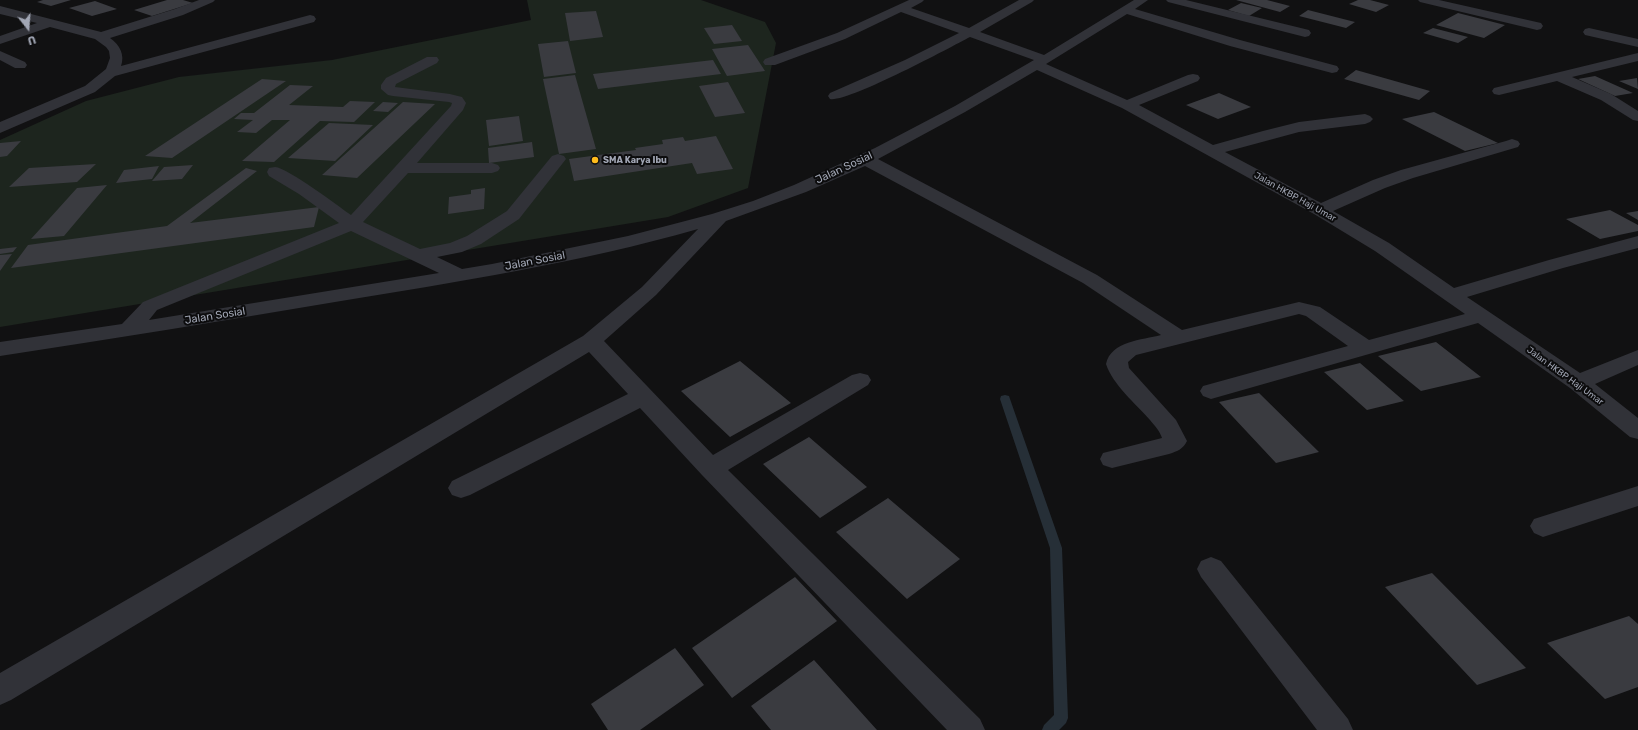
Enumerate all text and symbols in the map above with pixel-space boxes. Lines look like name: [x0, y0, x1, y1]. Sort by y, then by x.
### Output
north arrow: [8, 8, 48, 48]
text: U: [26, 33, 37, 47]
street label: Jalan Sosial: [813, 149, 875, 187]
marker: SMA Karya Ibu: [590, 155, 600, 165]
place label: SMA Karya Ibu: [603, 155, 667, 165]
street label: Jalan HKBP Haji Umar: [1252, 170, 1338, 224]
street label: Jalan Sosial: [504, 249, 566, 273]
street label: Jalan Sosial: [184, 305, 246, 327]
street label: Jalan HKBP Haji Umar: [1525, 345, 1605, 407]

